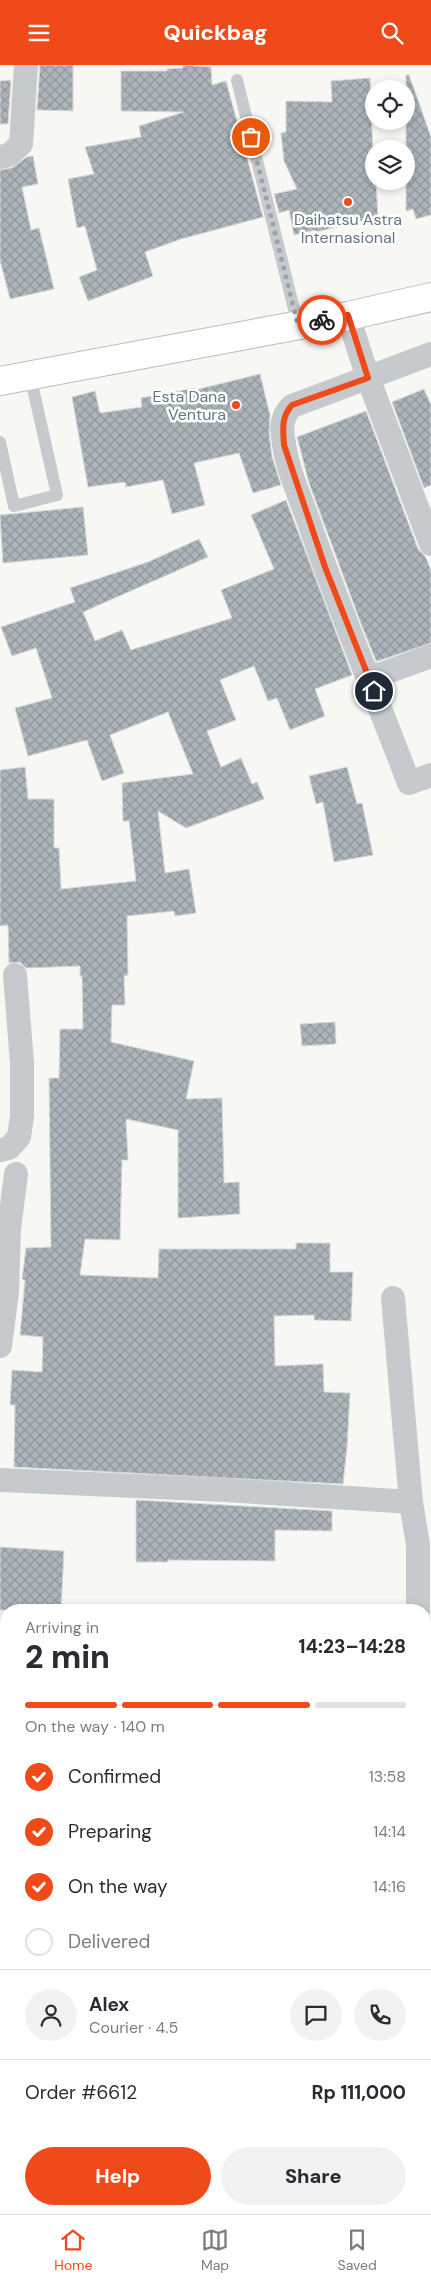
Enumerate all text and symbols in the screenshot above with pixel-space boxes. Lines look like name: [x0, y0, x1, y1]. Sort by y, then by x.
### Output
text: Quickbag: [164, 18, 268, 47]
icon: menu: [25, 19, 53, 47]
icon: search: [378, 19, 406, 47]
map controls: [365, 80, 415, 190]
button: locate: [365, 80, 415, 130]
pin: [230, 116, 272, 158]
icon: bag: [237, 123, 265, 151]
button: layers: [365, 140, 415, 190]
marker: Daihatsu Astra Internasional: [342, 196, 354, 208]
place label: Daihatsu Astra Internasional: [294, 209, 402, 248]
courier: [297, 295, 347, 345]
icon: bike: [308, 306, 336, 334]
place label: Esta Dana Ventura: [152, 386, 226, 425]
marker: Esta Dana Ventura: [230, 399, 242, 411]
pin: [353, 670, 395, 712]
icon: home: [360, 677, 388, 705]
text: Arriving in: [25, 1617, 99, 1638]
text: 14:23–14:28: [299, 1634, 406, 1659]
text: 2 min: [25, 1636, 110, 1678]
text: On the way · 140 m: [25, 1716, 165, 1737]
icon: check: [25, 1763, 53, 1791]
text: Confirmed: [68, 1764, 161, 1789]
text: 13:58: [369, 1766, 406, 1787]
icon: check: [25, 1818, 53, 1846]
text: Preparing: [68, 1819, 152, 1844]
text: 14:14: [373, 1821, 406, 1842]
icon: check: [25, 1873, 53, 1901]
text: On the way: [68, 1874, 168, 1899]
text: 14:16: [373, 1876, 406, 1897]
text: Delivered: [68, 1929, 150, 1954]
button: person: [25, 1989, 77, 2041]
button: chat: [290, 1989, 342, 2041]
button: phone: [354, 1989, 406, 2041]
text: Alex: [89, 1992, 129, 2017]
text: Courier · 4.5: [89, 2017, 178, 2038]
text: Order #6612: [25, 2080, 137, 2105]
text: Rp 111,000: [312, 2080, 406, 2105]
button: Help: [25, 2147, 211, 2205]
button: Share: [221, 2147, 406, 2205]
tab: Home: [54, 2226, 92, 2274]
tab: Map: [201, 2226, 229, 2274]
tab: Saved: [338, 2226, 377, 2274]

